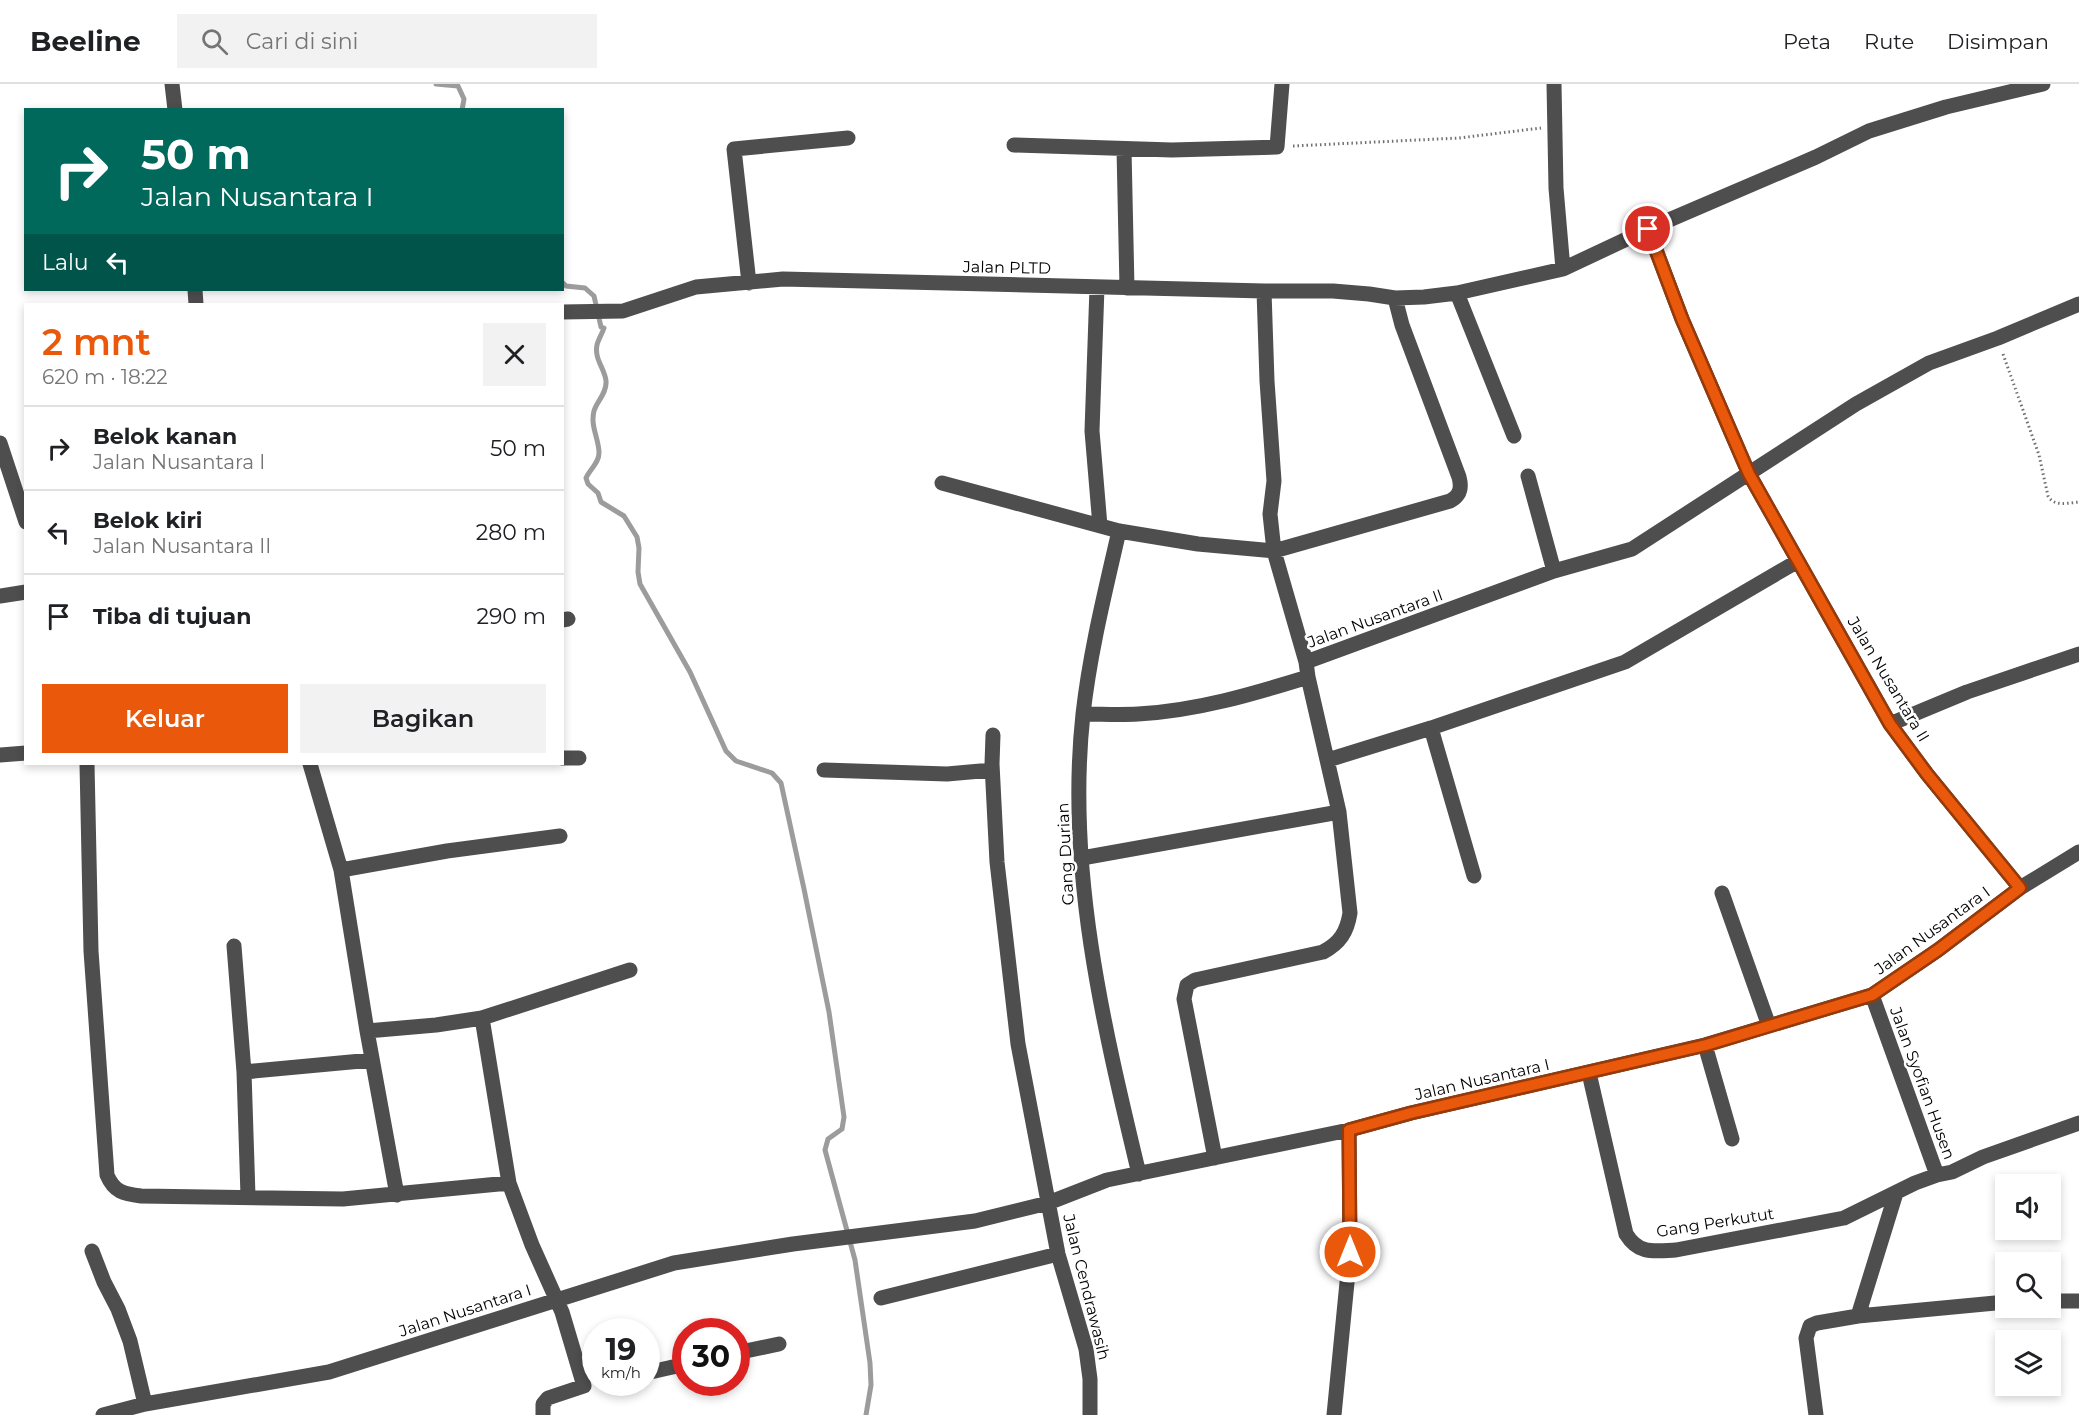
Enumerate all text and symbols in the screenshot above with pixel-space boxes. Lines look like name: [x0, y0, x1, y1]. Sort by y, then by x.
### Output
search box: [177, 14, 597, 68]
text: Beeline: [30, 24, 141, 58]
icon: search: [198, 25, 231, 58]
text: Cari di sini: [246, 28, 359, 55]
text: Peta: [1783, 29, 1831, 54]
text: Rute: [1864, 29, 1914, 54]
text: Disimpan: [1947, 29, 2049, 54]
text: 50 m: [141, 128, 250, 180]
icon: right: [42, 132, 120, 210]
text: Jalan Nusantara I: [141, 180, 374, 213]
pin: [1622, 203, 1673, 254]
icon: arrive: [1631, 212, 1664, 245]
icon: left: [101, 246, 134, 279]
text: Lalu: [42, 249, 89, 276]
street label: Jalan PLTD: [962, 257, 1051, 278]
text: 2 mnt: [42, 320, 151, 364]
button: close: [483, 323, 546, 386]
text: 620 m · 18:22: [42, 365, 168, 389]
text: Belok kanan: [93, 423, 237, 450]
icon: right: [42, 432, 75, 465]
text: 50 m: [490, 435, 546, 462]
text: Jalan Nusantara I: [93, 450, 265, 474]
text: Belok kiri: [93, 507, 202, 534]
icon: left: [42, 516, 75, 549]
text: 280 m: [476, 519, 546, 546]
text: Jalan Nusantara II: [93, 534, 271, 558]
street label: Jalan Nusantara II: [1304, 585, 1445, 652]
icon: arrive: [42, 600, 75, 633]
text: Tiba di tujuan: [93, 603, 251, 630]
text: 290 m: [476, 603, 546, 630]
street label: Jalan Nusantara II: [1843, 612, 1933, 745]
button: Keluar: [42, 684, 288, 753]
button: Bagikan: [300, 684, 546, 753]
street label: Gang Durian: [1053, 802, 1078, 906]
street label: Jalan Nusantara I: [1870, 882, 1994, 979]
street label: Jalan Syofian Husen: [1886, 1003, 1959, 1162]
street label: Jalan Nusantara I: [1412, 1055, 1551, 1104]
map controls: [1995, 1174, 2061, 1396]
button: sound: [1995, 1174, 2061, 1240]
street label: Gang Perkutut: [1655, 1204, 1776, 1241]
street label: Jalan Cendrawasih: [1059, 1211, 1114, 1362]
position arrow: [1318, 1220, 1382, 1284]
button: search: [1995, 1252, 2061, 1318]
street label: Jalan Nusantara I: [396, 1280, 534, 1341]
speed limit sign: 30: [672, 1318, 750, 1396]
button: layers: [1995, 1330, 2061, 1396]
text: 19: [606, 1331, 636, 1368]
text: km/h: [601, 1363, 641, 1382]

